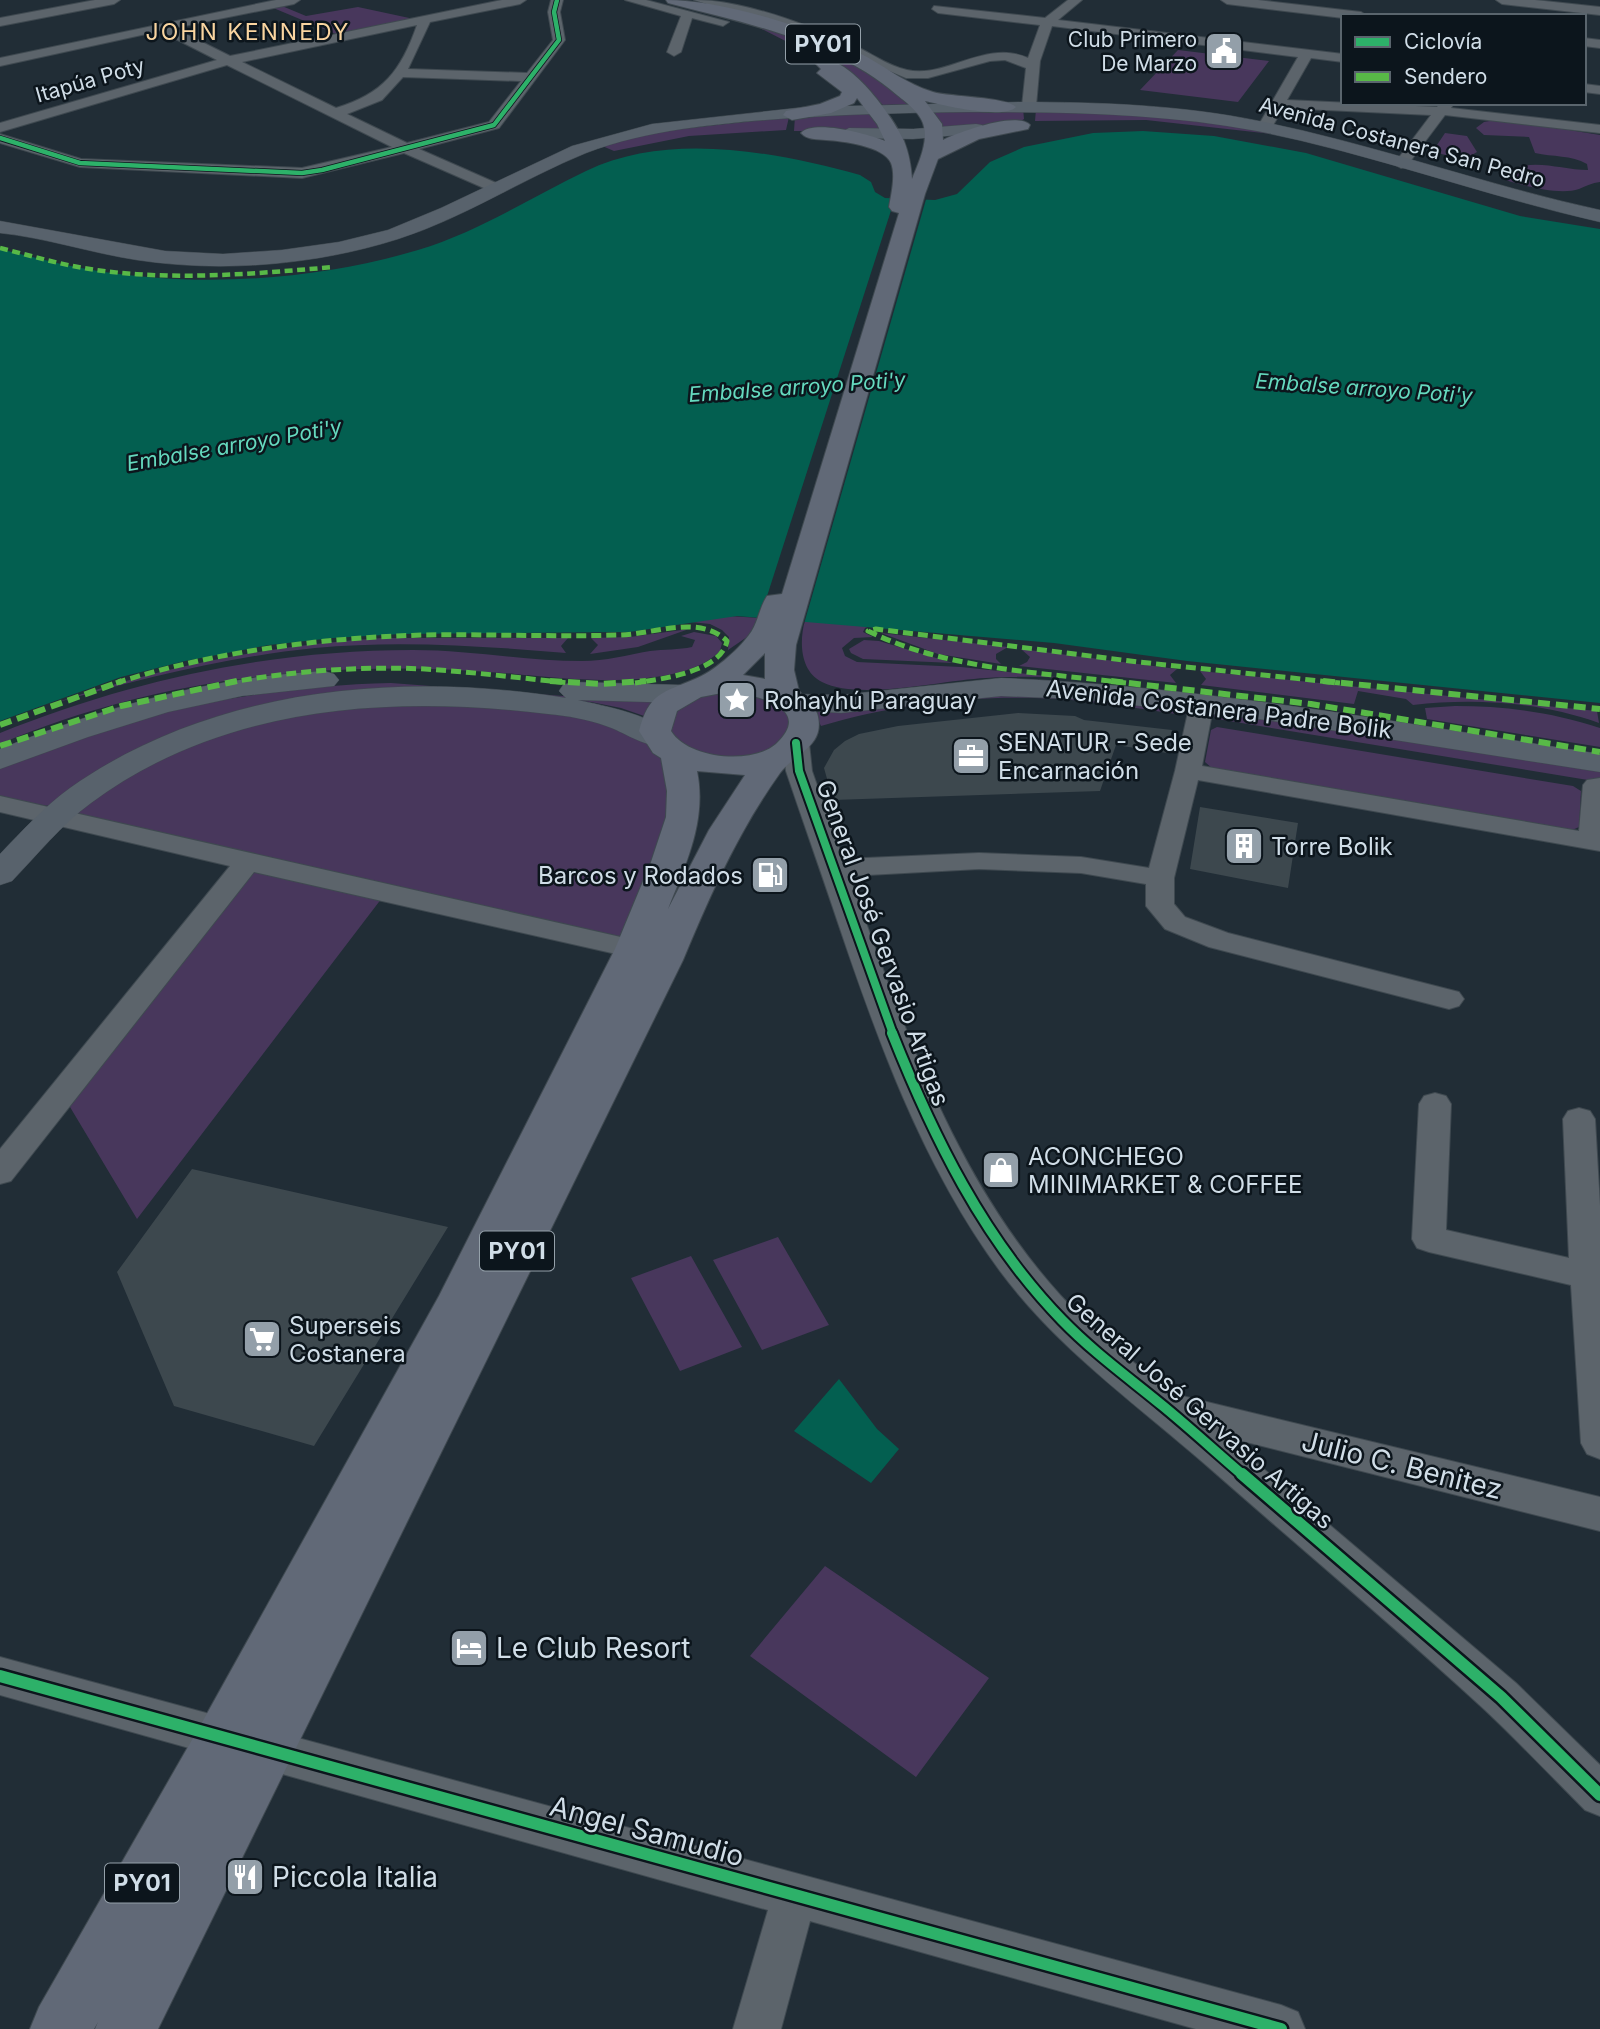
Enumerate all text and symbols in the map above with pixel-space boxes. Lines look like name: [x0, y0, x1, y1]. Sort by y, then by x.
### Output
legend: [1341, 14, 1586, 105]
district label: JOHN KENNEDY: [146, 18, 350, 46]
road number: PY01: [786, 24, 860, 64]
place label: Club Primero De Marzo: [1068, 27, 1197, 76]
text: Ciclovía: [1404, 29, 1482, 54]
public building icon: Club Primero De Marzo: [1203, 30, 1245, 72]
street label: Itapúa Poty: [32, 52, 148, 108]
text: Sendero: [1404, 64, 1487, 89]
street label: Avenida Costanera San Pedro: [1256, 92, 1548, 192]
water label: Embalse arroyo Poti'y: [688, 367, 908, 407]
water label: Embalse arroyo Poti'y: [1255, 368, 1475, 408]
water label: Embalse arroyo Poti'y: [125, 414, 345, 476]
street label: Avenida Costanera Padre Bolik: [1044, 673, 1394, 745]
place icon: Rohayhú Paraguay: [716, 679, 758, 721]
place label: Rohayhú Paraguay: [764, 686, 976, 715]
place label: SENATUR - Sede Encarnación: [998, 728, 1192, 785]
office icon: SENATUR - Sede Encarnación: [950, 735, 992, 777]
street label: General José Gervasio Artigas: [810, 776, 956, 1110]
building icon: Torre Bolik: [1223, 825, 1265, 867]
place label: Torre Bolik: [1271, 832, 1393, 861]
fuel station icon: Barcos y Rodados: [749, 854, 791, 896]
place label: Barcos y Rodados: [538, 861, 743, 890]
place label: ACONCHEGO MINIMARKET & COFFEE: [1028, 1142, 1302, 1199]
shop icon: ACONCHEGO MINIMARKET & COFFEE: [980, 1149, 1022, 1191]
road number: PY01: [480, 1232, 554, 1270]
street label: General José Gervasio Artigas: [1060, 1287, 1340, 1535]
place label: Superseis Costanera: [289, 1311, 406, 1368]
supermarket icon: Superseis Costanera: [241, 1318, 283, 1360]
street label: Julio C. Benitez: [1298, 1424, 1506, 1506]
hotel icon: Le Club Resort: [448, 1627, 490, 1669]
place label: Le Club Resort: [496, 1631, 690, 1665]
street label: Angel Samudio: [546, 1789, 748, 1873]
restaurant icon: Piccola Italia: [224, 1856, 266, 1898]
place label: Piccola Italia: [272, 1860, 438, 1894]
road number: PY01: [105, 1864, 179, 1902]

